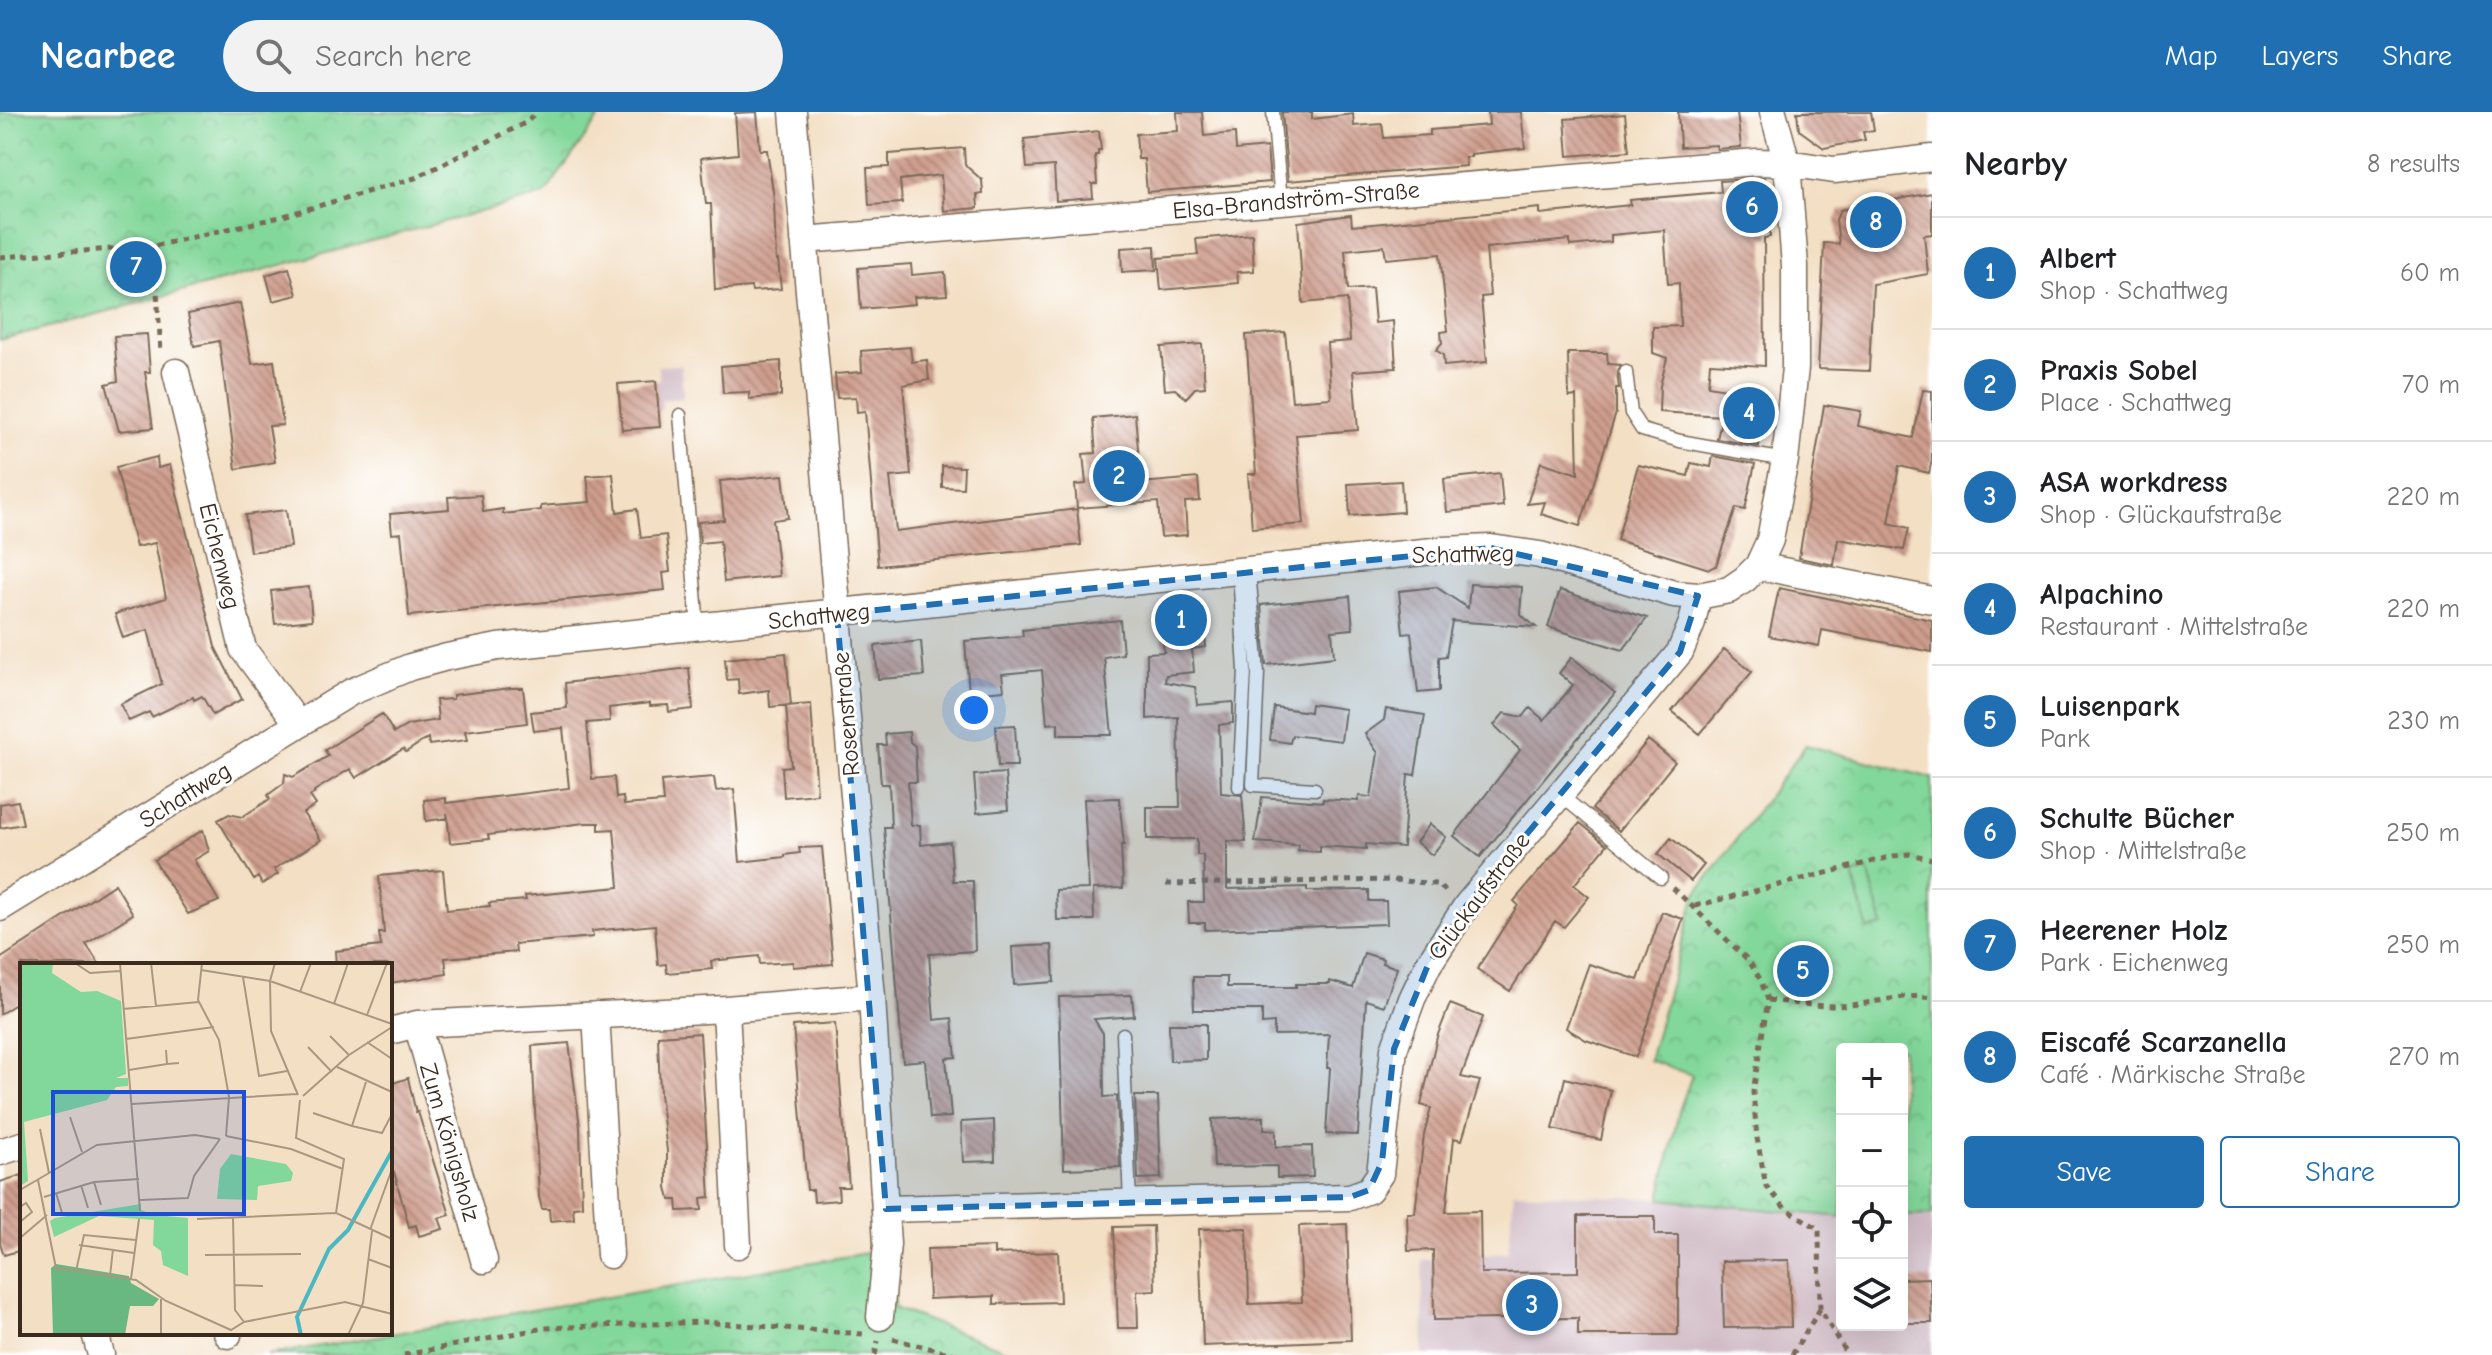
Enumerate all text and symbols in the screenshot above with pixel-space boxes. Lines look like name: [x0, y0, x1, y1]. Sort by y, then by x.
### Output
search box: [223, 20, 783, 92]
text: Nearbee: [40, 34, 175, 78]
icon: search: [251, 34, 295, 78]
text: Search here: [315, 39, 471, 74]
text: Map: [2165, 40, 2218, 72]
text: Layers: [2262, 40, 2338, 72]
text: Share: [2382, 40, 2452, 72]
text: Nearby: [1964, 144, 2067, 184]
text: 8 results: [2367, 149, 2460, 179]
street label: Elsa-Brandström-Straße: [1171, 175, 1421, 225]
pin: 6: [1726, 177, 1778, 237]
pin: 8: [1850, 192, 1902, 252]
pin: 7: [110, 237, 162, 297]
text: Albert: [2040, 241, 2116, 276]
text: 1: [1985, 258, 1995, 288]
text: 60 m: [2400, 258, 2460, 288]
text: Shop · Schattweg: [2040, 276, 2229, 306]
text: Praxis Sobel: [2040, 353, 2198, 388]
text: 2: [1984, 370, 1996, 400]
text: 70 m: [2402, 370, 2460, 400]
pin: 4: [1723, 383, 1775, 443]
text: Place · Schattweg: [2040, 388, 2232, 418]
pin: 2: [1093, 446, 1145, 506]
text: ASA workdress: [2040, 465, 2228, 500]
text: 3: [1984, 482, 1996, 512]
text: 220 m: [2387, 482, 2460, 512]
street label: Eichenweg: [193, 500, 247, 612]
text: Shop · Glückaufstraße: [2040, 500, 2282, 530]
street label: Schattweg: [1412, 539, 1514, 569]
text: Alpachino: [2040, 577, 2164, 612]
pin: 1: [1155, 590, 1207, 650]
text: 4: [1984, 594, 1996, 624]
text: 220 m: [2387, 594, 2460, 624]
street label: Schattweg: [767, 597, 871, 635]
text: Restaurant · Mittelstraße: [2040, 612, 2308, 642]
street label: Rosenstraße: [827, 651, 865, 777]
text: Luisenpark: [2040, 689, 2180, 724]
your location: [954, 690, 994, 730]
text: 5: [1983, 706, 1997, 736]
text: 230 m: [2387, 706, 2460, 736]
text: Park: [2040, 724, 2090, 754]
street label: Schattweg: [134, 756, 236, 834]
text: Schulte Bücher: [2040, 801, 2234, 836]
text: 6: [1983, 818, 1997, 848]
text: 250 m: [2386, 818, 2460, 848]
street label: Glückaufstraße: [1422, 827, 1536, 965]
text: Shop · Mittelstraße: [2040, 836, 2247, 866]
text: Heerener Holz: [2040, 913, 2227, 948]
text: 7: [1984, 930, 1996, 960]
text: 250 m: [2386, 930, 2460, 960]
pin: 5: [1777, 941, 1829, 1001]
text: Park · Eichenweg: [2040, 948, 2229, 978]
inset map: [20, 963, 392, 1335]
text: Eiscafé Scarzanella: [2040, 1025, 2287, 1060]
text: 8: [1983, 1042, 1997, 1072]
text: 270 m: [2388, 1042, 2460, 1072]
map controls: [1836, 1043, 1908, 1331]
button: +: [1836, 1043, 1908, 1115]
street label: Zum Königsholz: [414, 1060, 486, 1225]
text: Café · Märkische Straße: [2040, 1060, 2306, 1090]
button: −: [1836, 1115, 1908, 1187]
button: Save: [1964, 1136, 2204, 1208]
button: Share: [2220, 1136, 2460, 1208]
button: locate: [1836, 1187, 1908, 1259]
button: layers: [1836, 1259, 1908, 1331]
pin: 3: [1506, 1275, 1558, 1335]

